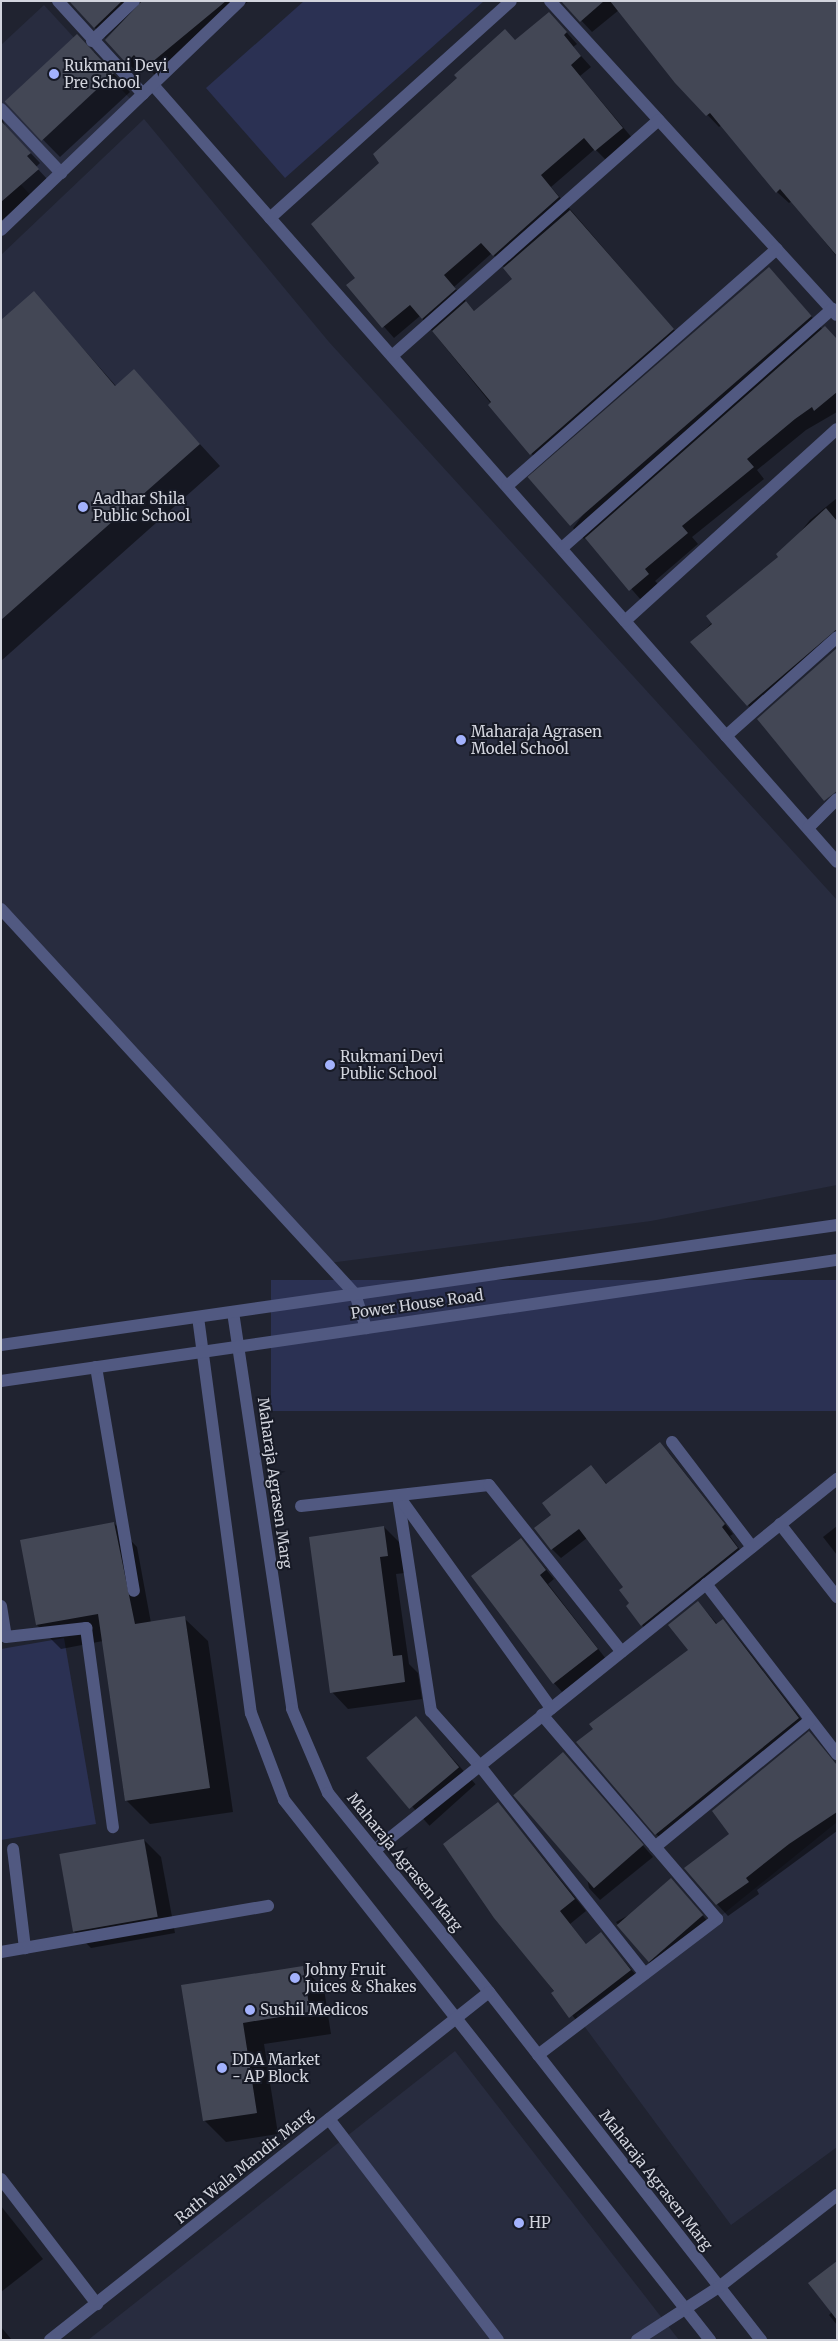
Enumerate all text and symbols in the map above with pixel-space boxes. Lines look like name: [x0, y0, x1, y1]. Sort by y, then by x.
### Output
place label: Rukmani Devi Pre School: [64, 56, 167, 91]
marker: Rukmani Devi Pre School: [48, 68, 60, 80]
place label: Aadhar Shila Public School: [93, 489, 190, 524]
marker: Aadhar Shila Public School: [77, 501, 89, 513]
place label: Maharaja Agrasen Model School: [471, 722, 602, 757]
marker: Maharaja Agrasen Model School: [455, 734, 467, 746]
place label: Rukmani Devi Public School: [340, 1047, 443, 1082]
marker: Rukmani Devi Public School: [324, 1059, 336, 1071]
street label: Power House Road: [349, 1286, 485, 1322]
street label: Maharaja Agrasen Marg: [254, 1396, 296, 1570]
street label: Maharaja Agrasen Marg: [344, 1789, 466, 1935]
place label: Johny Fruit Juices & Shakes: [305, 1960, 417, 1995]
marker: Johny Fruit Juices & Shakes: [289, 1972, 301, 1984]
place label: Sushil Medicos: [260, 2001, 368, 2019]
marker: Sushil Medicos: [244, 2004, 256, 2016]
place label: DDA Market - AP Block: [232, 2050, 320, 2085]
marker: DDA Market - AP Block: [216, 2062, 228, 2074]
street label: Rath Wala Mandir Marg: [172, 2105, 316, 2227]
street label: Maharaja Agrasen Marg: [596, 2106, 716, 2254]
place label: HP: [529, 2214, 551, 2232]
marker: HP: [513, 2217, 525, 2229]

